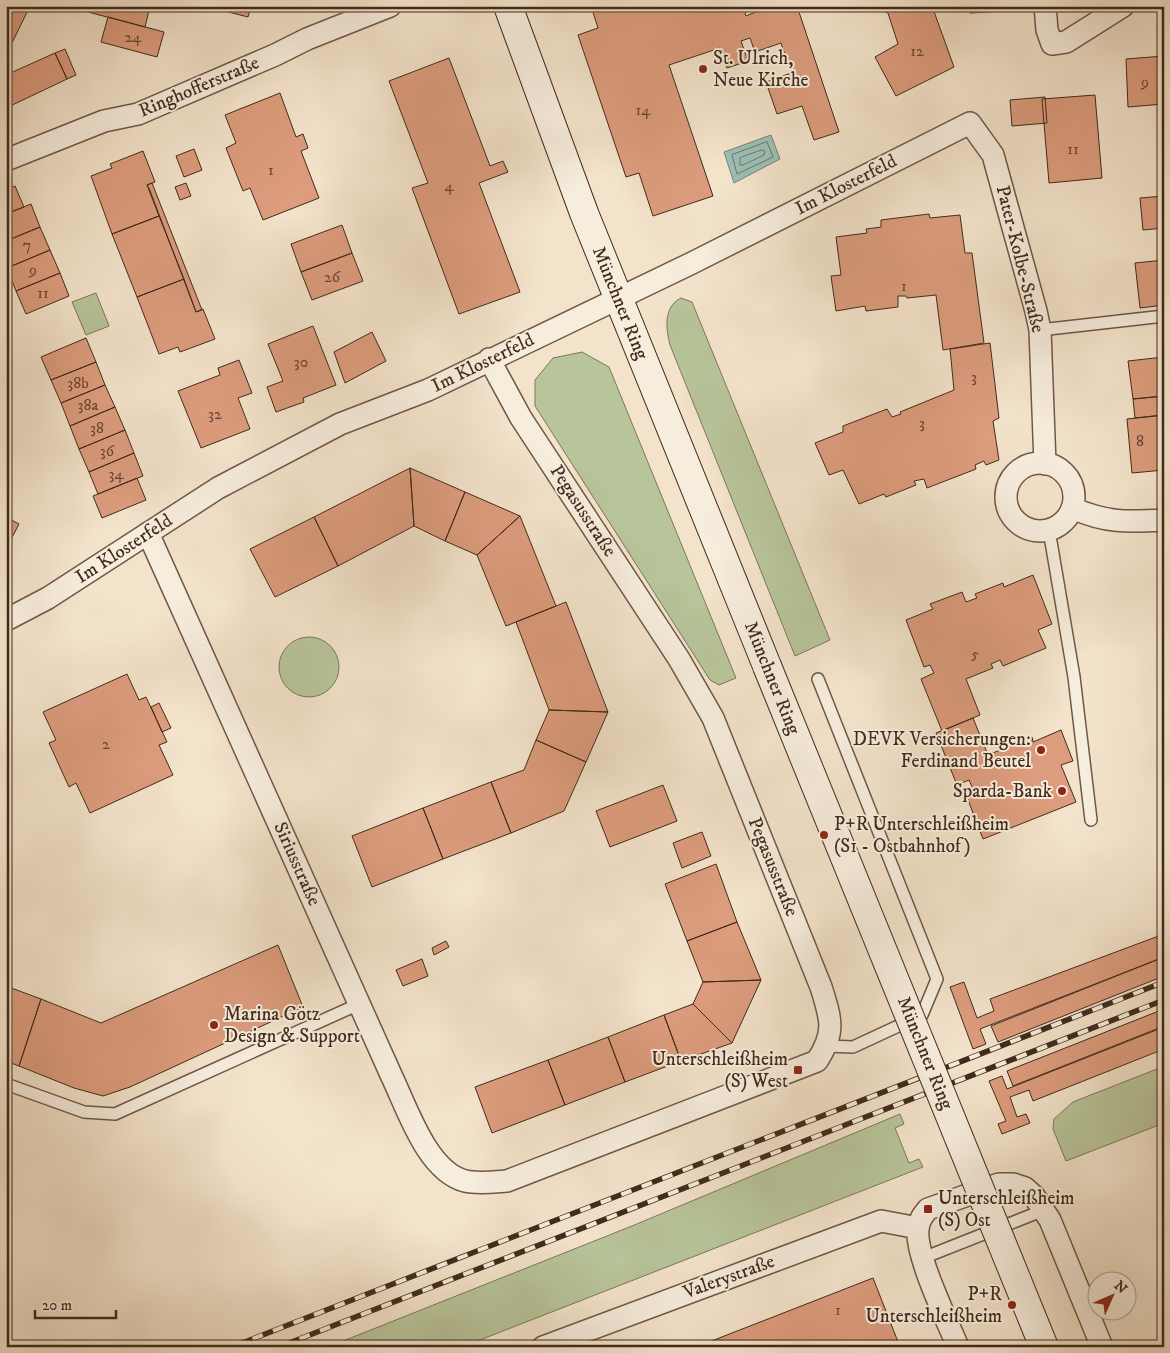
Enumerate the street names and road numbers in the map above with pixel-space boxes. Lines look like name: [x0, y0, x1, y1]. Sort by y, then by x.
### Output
street label: Ringhofferstraße: [135, 51, 263, 123]
street label: Im Klosterfeld: [791, 149, 901, 220]
street label: Pater-Kolbe-Straße: [991, 183, 1049, 335]
street label: Münchner Ring: [587, 243, 653, 364]
street label: Im Klosterfeld: [428, 328, 538, 398]
street label: Pegasusstraße: [545, 461, 621, 561]
street label: Im Klosterfeld: [71, 509, 177, 589]
street label: Münchner Ring: [739, 618, 805, 739]
street label: Pegasusstraße: [743, 814, 803, 920]
street label: Siriusstraße: [268, 819, 326, 910]
street label: Münchner Ring: [892, 993, 958, 1114]
street label: Valerystraße: [679, 1250, 778, 1304]

